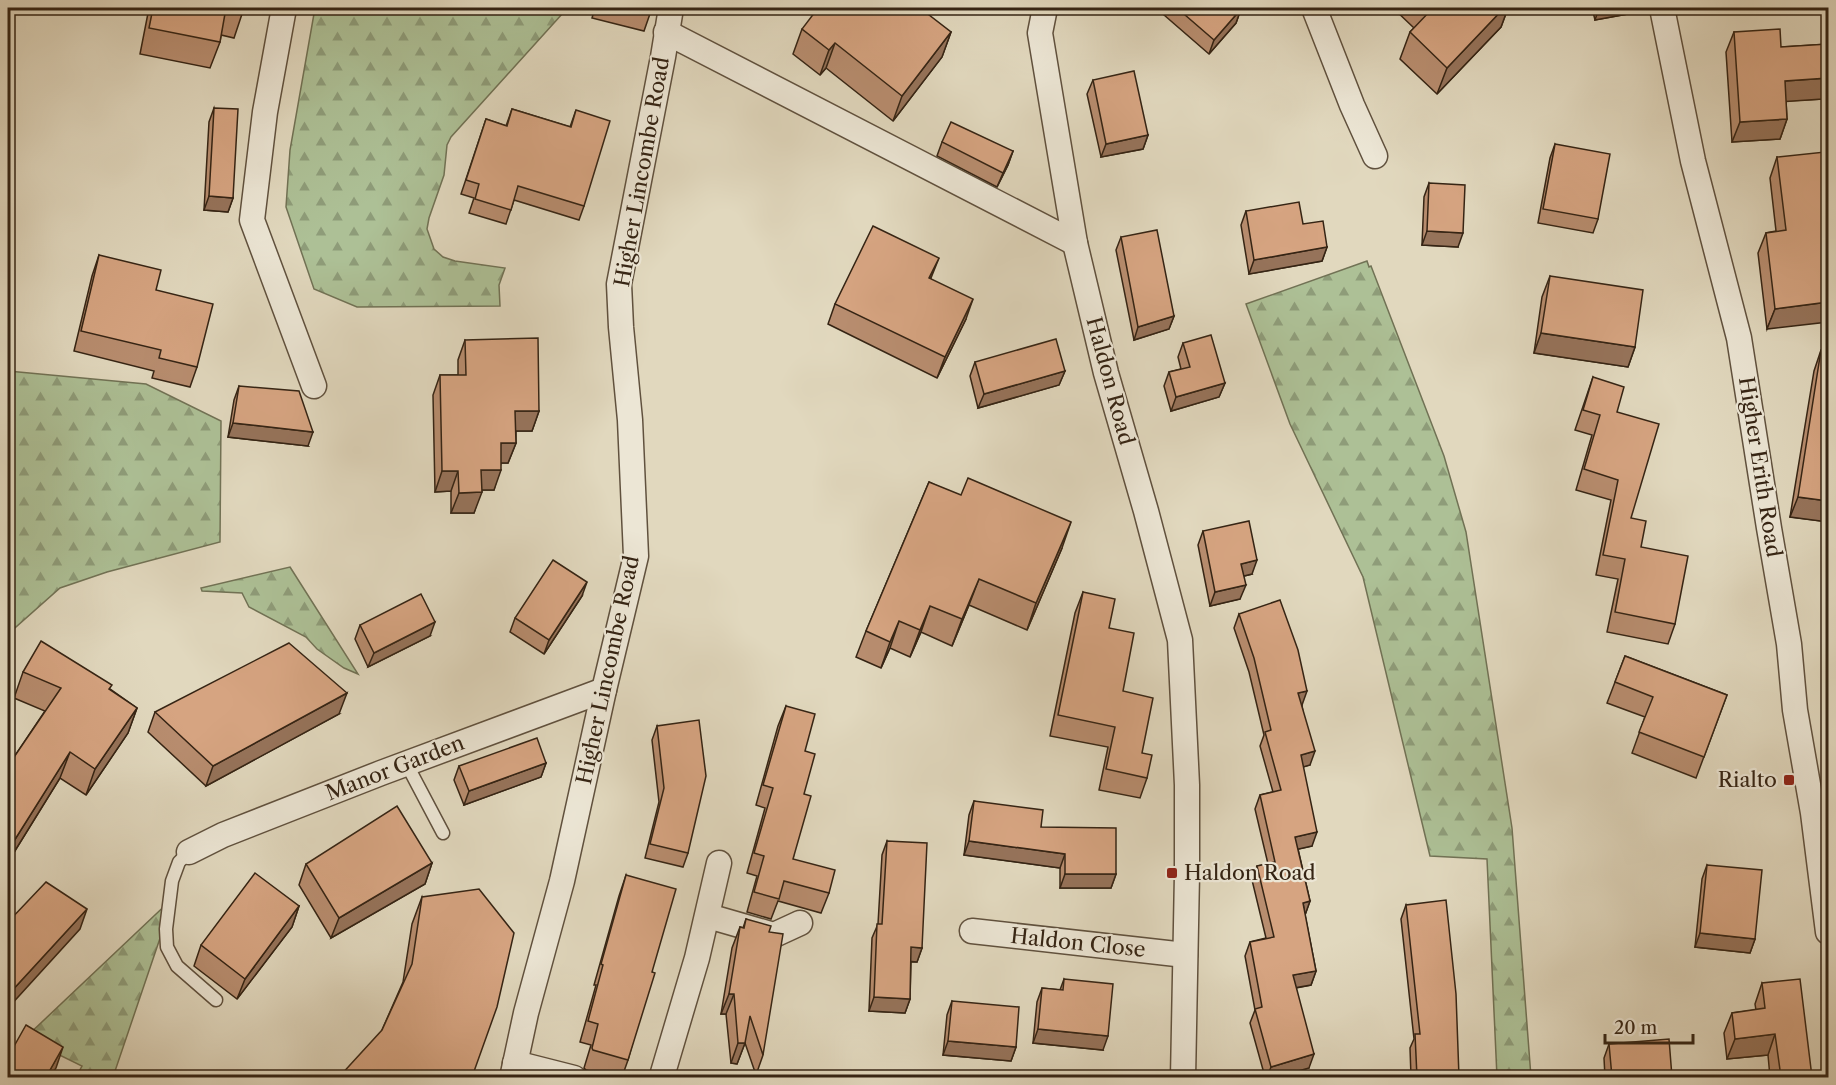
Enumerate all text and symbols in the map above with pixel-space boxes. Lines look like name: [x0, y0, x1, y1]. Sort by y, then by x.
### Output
street label: Higher Lincombe Road: [609, 55, 674, 289]
street label: Haldon Road: [1081, 314, 1140, 448]
street label: Higher Erith Road: [1734, 375, 1787, 559]
street label: Higher Lincombe Road: [571, 553, 644, 787]
street label: Manor Garden: [322, 730, 468, 805]
place label: Rialto: [1718, 767, 1777, 792]
marker: Rialto: [1782, 773, 1796, 787]
place label: Haldon Road: [1184, 860, 1316, 885]
marker: Haldon Road: [1165, 866, 1179, 880]
street label: Haldon Close: [1009, 923, 1147, 962]
scale bar: [1605, 1007, 1694, 1045]
text: 20 m: [1614, 1017, 1658, 1039]

